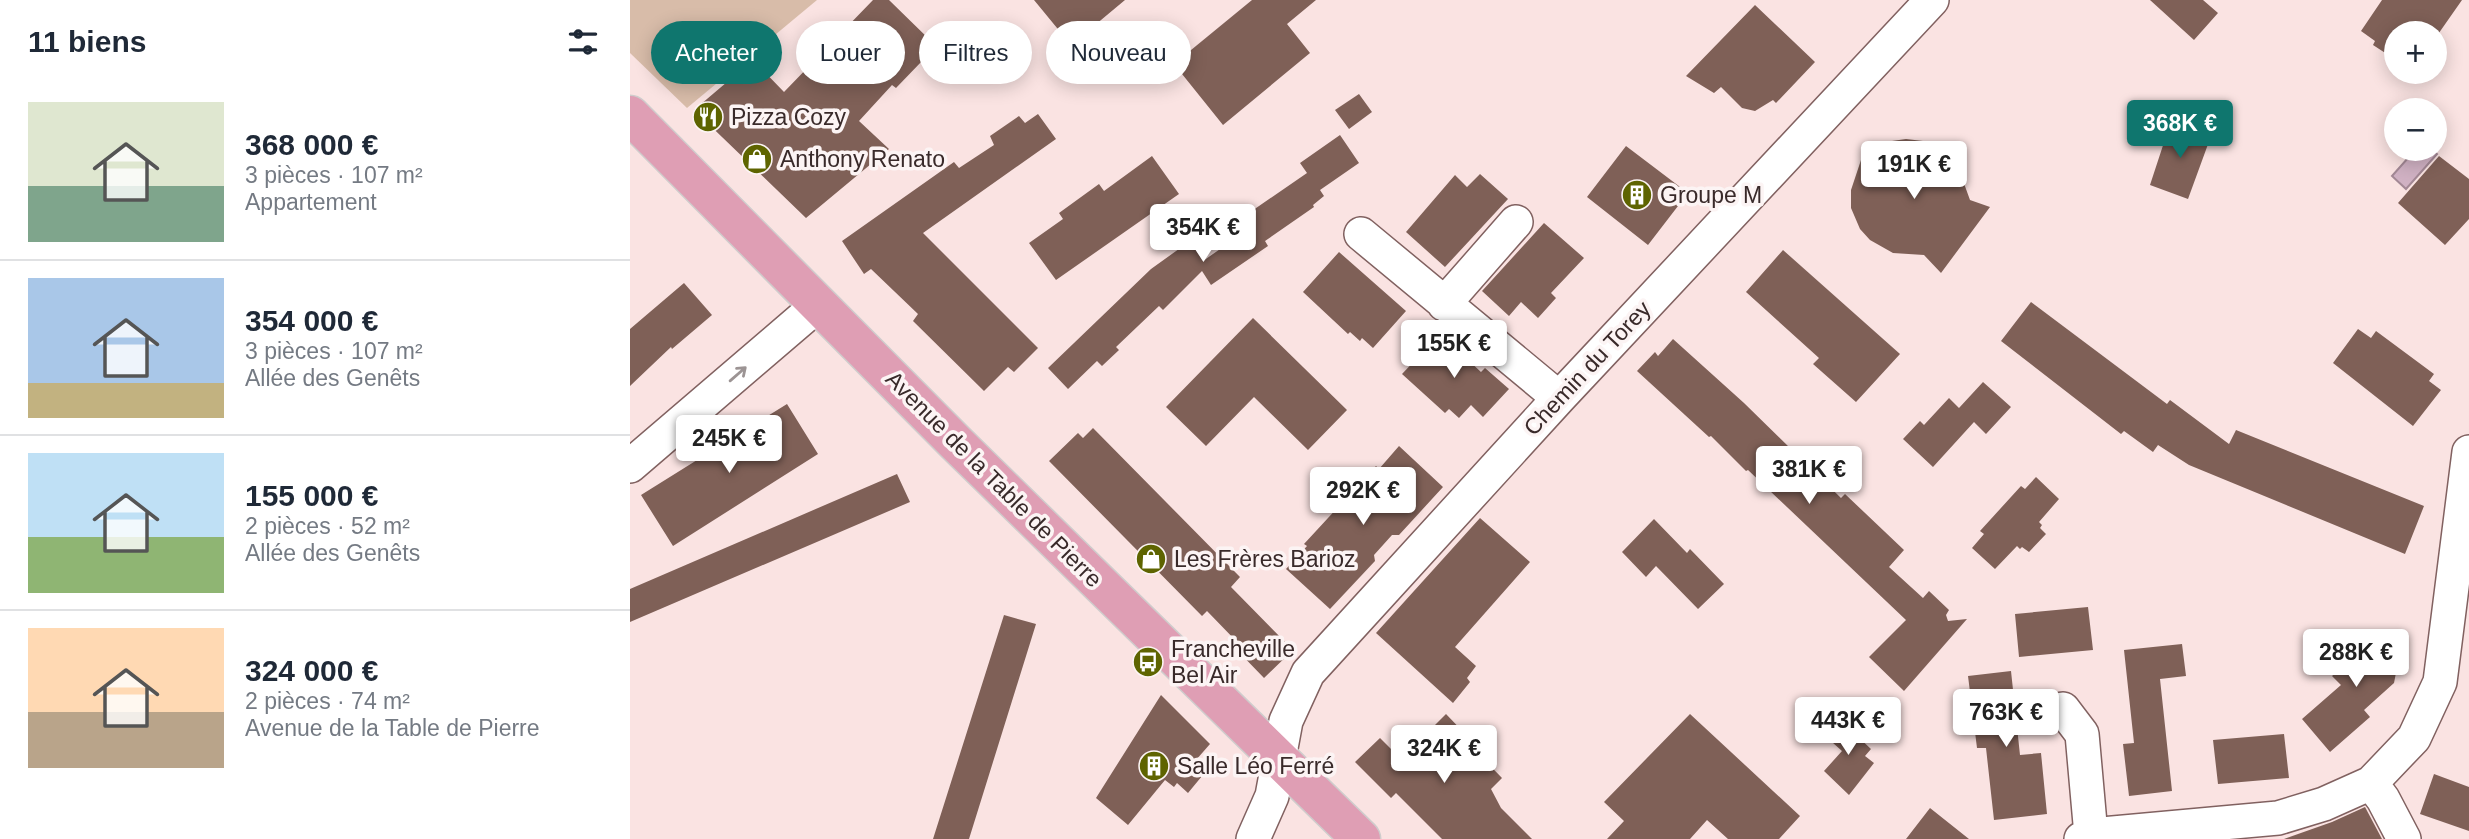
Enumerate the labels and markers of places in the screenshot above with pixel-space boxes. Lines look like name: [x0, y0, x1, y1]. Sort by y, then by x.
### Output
restaurant icon: Pizza Cozy: [691, 100, 725, 134]
pin: 368K €: [2123, 100, 2237, 160]
place label: Pizza Cozy: [731, 104, 847, 130]
shop icon: Anthony Renato: [740, 142, 774, 176]
pin: 191K €: [1857, 142, 1971, 201]
place label: Anthony Renato: [780, 146, 945, 172]
building icon: Groupe M: [1620, 178, 1654, 212]
place label: Groupe M: [1660, 182, 1762, 208]
pin: 354K €: [1146, 204, 1260, 264]
pin: 155K €: [1397, 320, 1511, 380]
pin: 245K €: [672, 416, 786, 475]
pin: 381K €: [1752, 447, 1866, 506]
pin: 292K €: [1306, 468, 1420, 527]
shop icon: Les Frères Barioz: [1134, 542, 1168, 576]
place label: Les Frères Barioz: [1174, 546, 1356, 572]
pin: 288K €: [2299, 630, 2413, 689]
place label: Francheville Bel Air: [1171, 636, 1295, 688]
bus stop icon: Francheville Bel Air: [1131, 645, 1165, 679]
pin: 763K €: [1949, 690, 2063, 749]
pin: 443K €: [1791, 698, 1905, 757]
pin: 324K €: [1387, 726, 1501, 785]
building icon: Salle Léo Ferré: [1137, 749, 1171, 783]
place label: Salle Léo Ferré: [1177, 753, 1334, 779]

